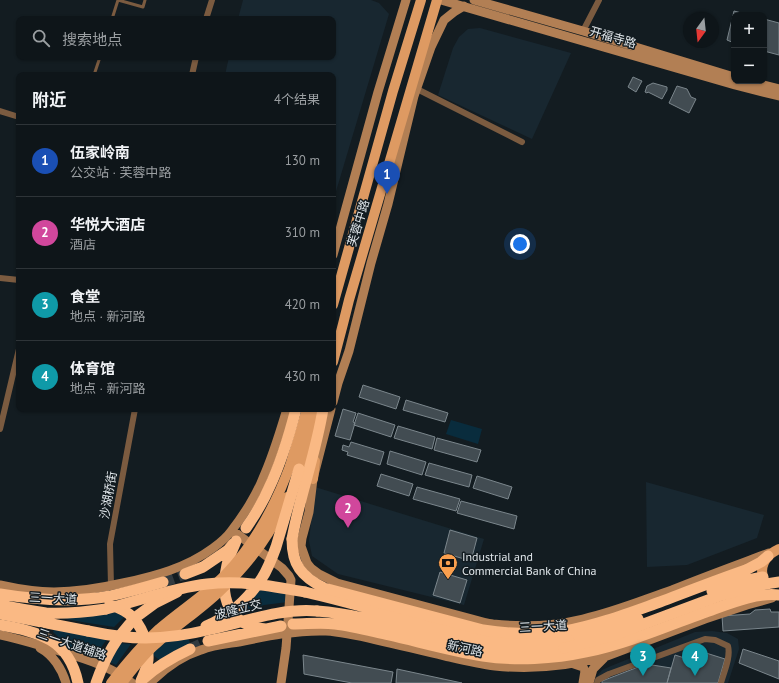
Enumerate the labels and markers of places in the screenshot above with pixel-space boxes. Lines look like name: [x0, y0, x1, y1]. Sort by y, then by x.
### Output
pin: 1: [374, 161, 400, 194]
pin: 2: [335, 495, 361, 528]
place label: Industrial and Commercial Bank of China: [462, 549, 596, 578]
bank icon: Industrial and Commercial Bank of China: [437, 552, 459, 580]
pin: 3: [630, 643, 656, 676]
pin: 4: [682, 643, 708, 676]

